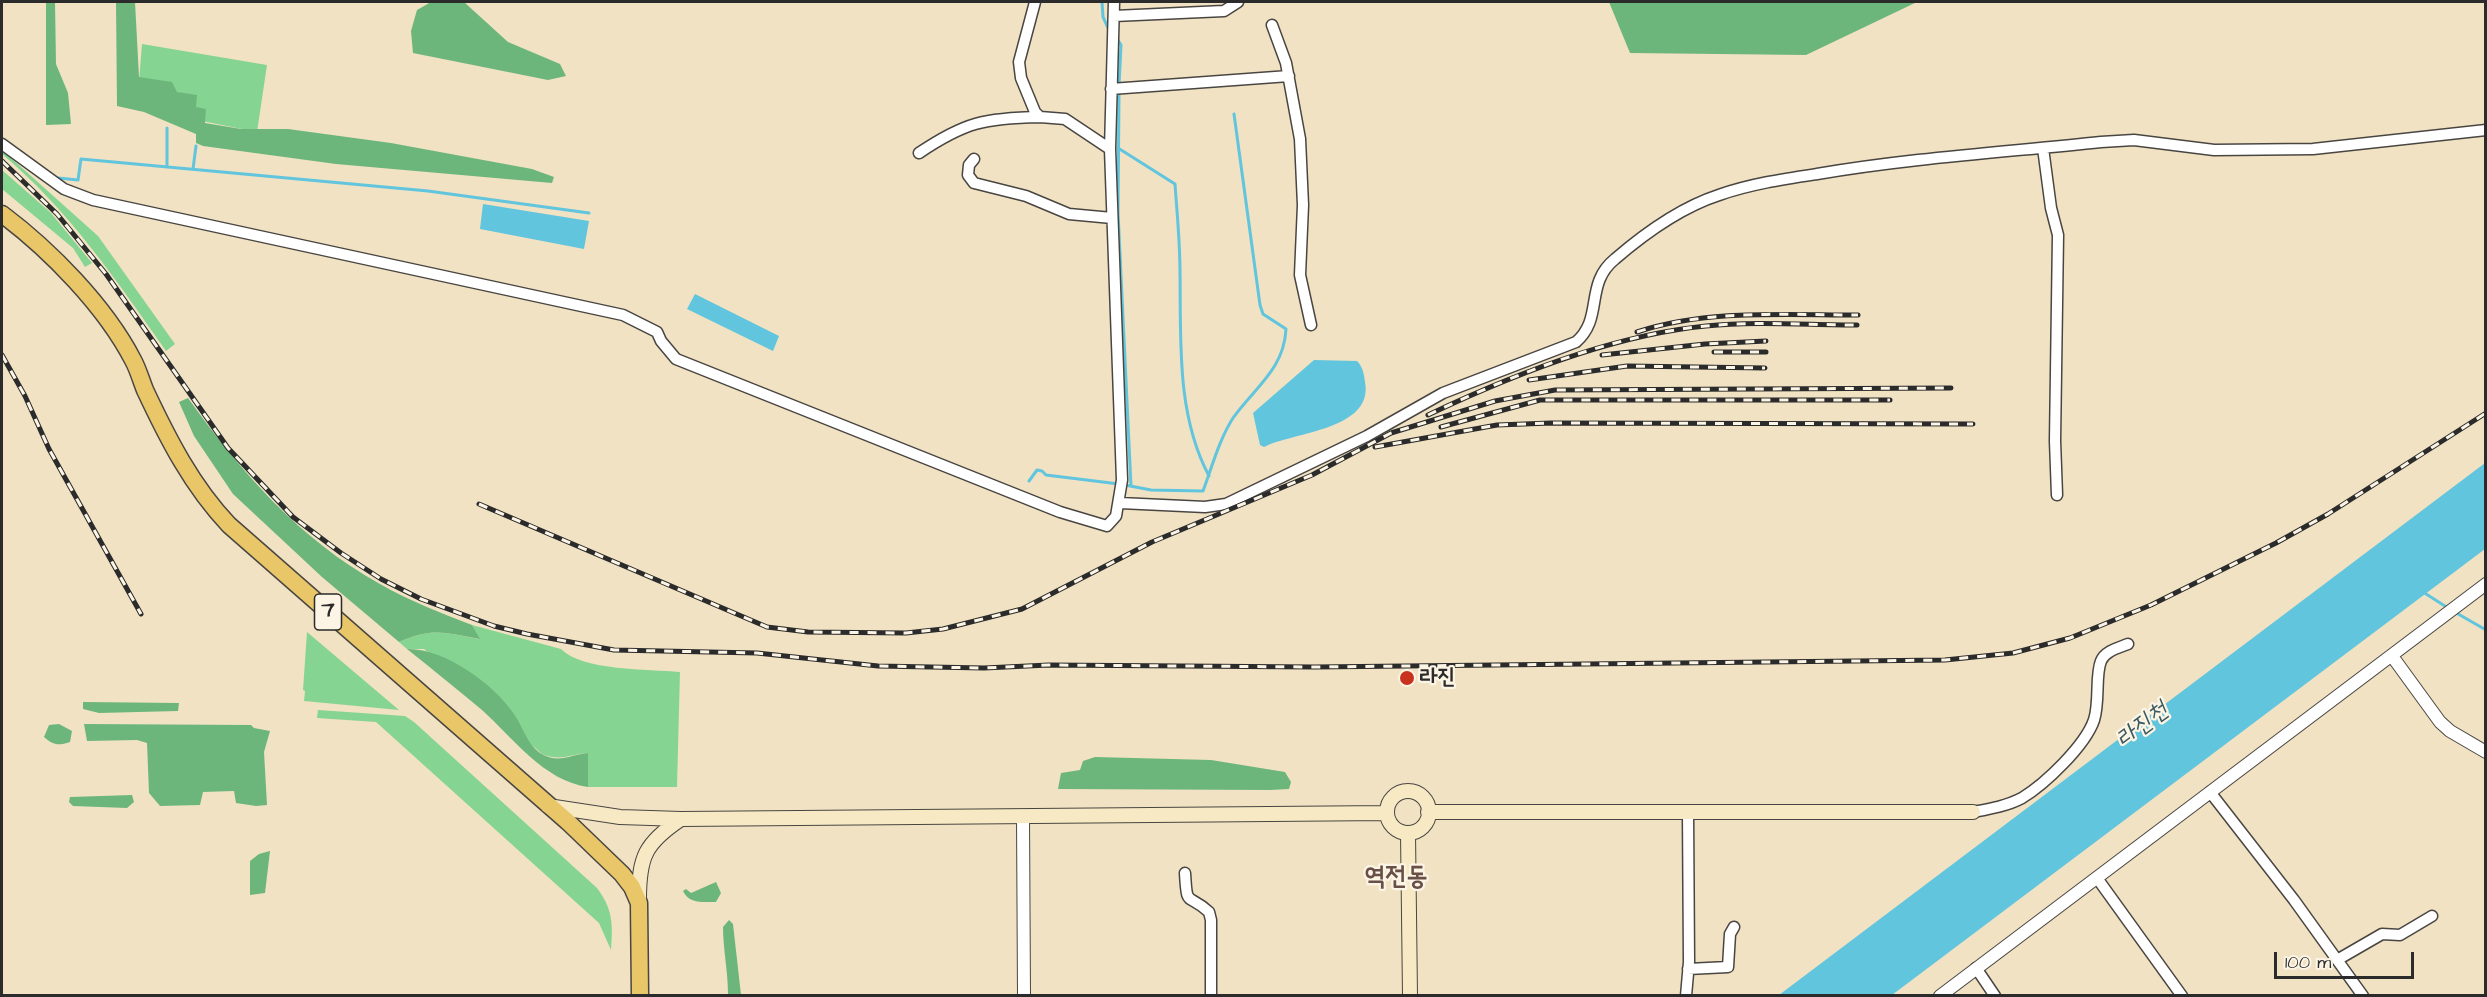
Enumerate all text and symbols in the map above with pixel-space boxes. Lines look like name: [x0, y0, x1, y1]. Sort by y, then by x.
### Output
road number: 7: [314, 594, 342, 630]
place label: 라진: [1420, 665, 1455, 691]
marker: 라진: [1398, 669, 1416, 687]
water label: 라진천: [2111, 697, 2175, 755]
district label: 역전동: [1365, 863, 1427, 895]
scale bar: [2277, 940, 2416, 978]
text: 100 m: [2285, 950, 2331, 975]

